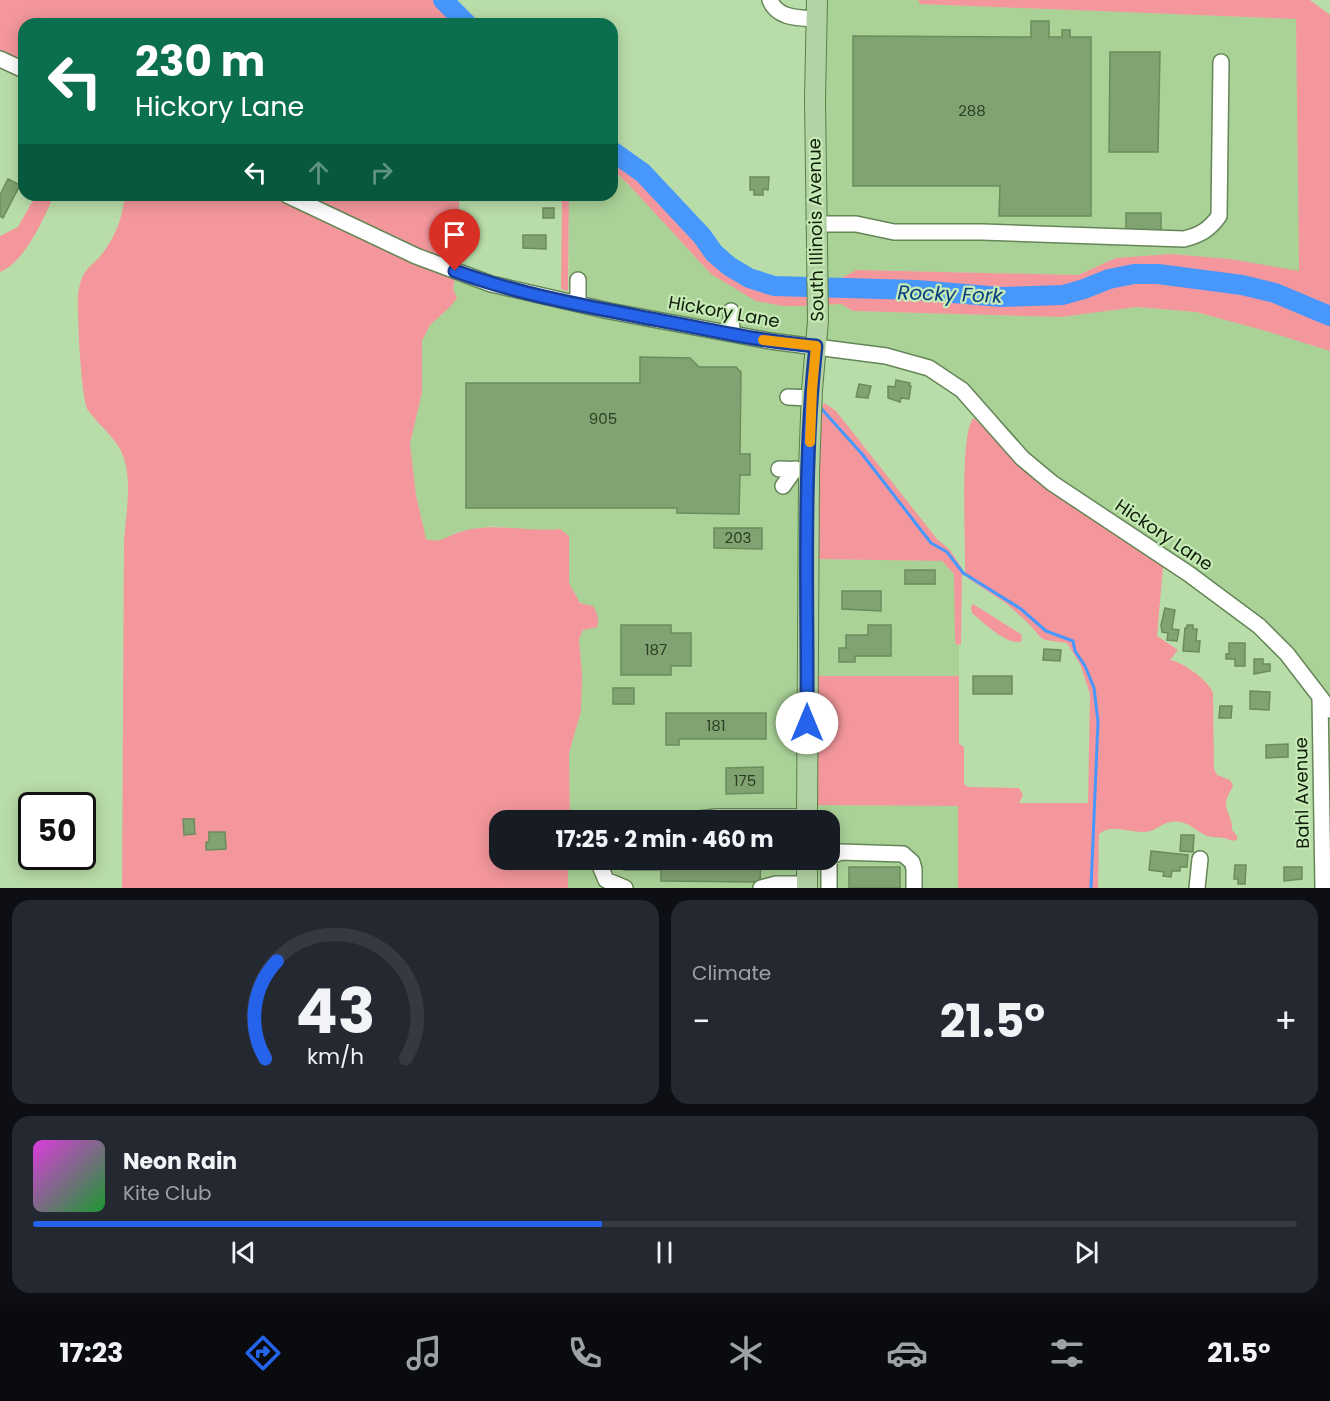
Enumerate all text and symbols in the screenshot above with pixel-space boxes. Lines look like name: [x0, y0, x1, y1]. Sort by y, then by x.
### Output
text: 230 m: [135, 32, 265, 91]
icon: left: [36, 42, 114, 120]
text: Hickory Lane: [135, 88, 304, 125]
house number: 288: [958, 100, 986, 121]
street label: South Illinois Avenue: [801, 138, 830, 322]
icon: left: [239, 156, 272, 189]
icon: ahead: [302, 156, 335, 189]
icon: right: [365, 156, 398, 189]
pin: [429, 209, 480, 271]
icon: arrive: [438, 218, 471, 251]
water label: Rocky Fork: [897, 278, 1005, 310]
street label: Hickory Lane: [666, 289, 782, 334]
house number: 905: [589, 408, 617, 429]
street label: Hickory Lane: [1110, 493, 1218, 577]
house number: 203: [725, 527, 751, 548]
house number: 187: [645, 639, 667, 660]
position arrow: [775, 691, 839, 755]
house number: 181: [706, 715, 726, 736]
street label: Bahl Avenue: [1288, 737, 1315, 849]
house number: 175: [734, 770, 756, 791]
speed limit sign: 50: [18, 792, 96, 870]
text: 17:25 · 2 min · 460 m: [555, 824, 774, 855]
text: Climate: [692, 959, 771, 987]
text: 43: [295, 967, 375, 1055]
text: 21.5°: [940, 990, 1045, 1053]
text: −: [692, 998, 710, 1045]
text: +: [1274, 998, 1297, 1045]
text: km/h: [307, 1041, 364, 1072]
text: Neon Rain: [123, 1146, 237, 1177]
text: Kite Club: [123, 1179, 212, 1207]
icon: previous: [227, 1236, 260, 1269]
icon: pause: [648, 1236, 681, 1269]
icon: next: [1070, 1236, 1103, 1269]
icon: directions: [242, 1332, 284, 1374]
icon: music: [403, 1332, 445, 1374]
icon: phone: [564, 1332, 606, 1374]
icon: climate: [725, 1332, 767, 1374]
icon: car: [886, 1332, 928, 1374]
icon: filters: [1046, 1332, 1088, 1374]
text: 17:23: [59, 1334, 123, 1371]
text: 21.5°: [1207, 1334, 1270, 1371]

